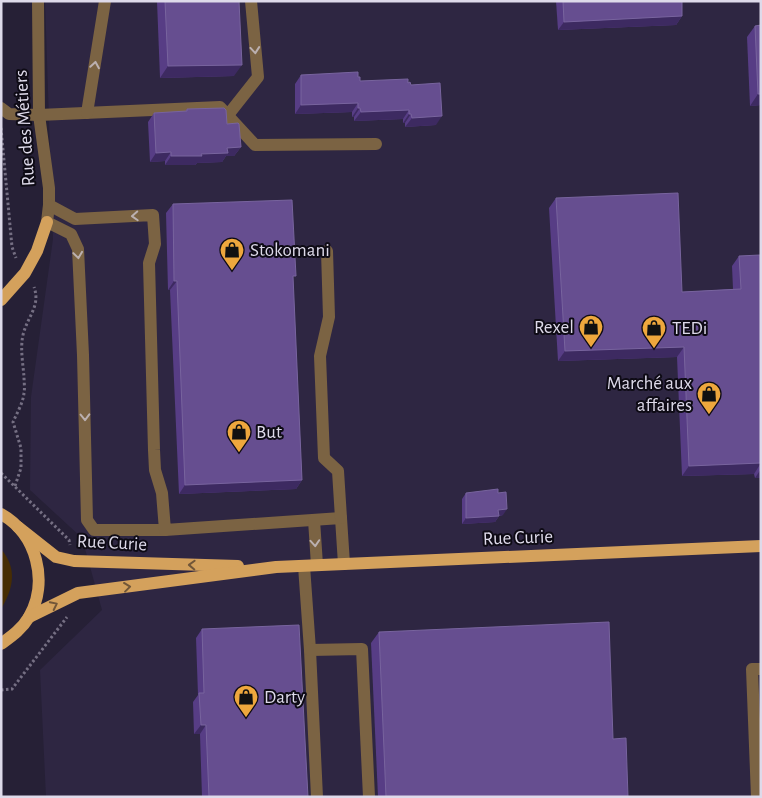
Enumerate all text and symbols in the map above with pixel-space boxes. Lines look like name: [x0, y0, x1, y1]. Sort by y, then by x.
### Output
one-way arrow: [250, 46, 261, 54]
one-way arrow: [89, 61, 99, 69]
street label: Rue des Métiers: [11, 69, 39, 187]
one-way arrow: [131, 211, 139, 221]
shop icon: Stokomani: [219, 237, 245, 271]
place label: Stokomani: [250, 241, 330, 260]
one-way arrow: [72, 251, 83, 259]
shop icon: Rexel: [578, 314, 604, 348]
shop icon: TEDi: [641, 315, 667, 349]
place label: Rexel: [534, 318, 574, 337]
place label: TEDi: [672, 319, 707, 338]
place label: Marché aux affaires: [607, 374, 692, 415]
shop icon: Marché aux affaires: [696, 381, 722, 415]
one-way arrow: [80, 414, 90, 422]
shop icon: But: [226, 419, 252, 453]
place label: But: [256, 423, 282, 442]
street label: Rue Curie: [483, 527, 553, 549]
street label: Rue Curie: [76, 532, 148, 554]
one-way arrow: [310, 539, 321, 547]
one-way arrow: [188, 559, 196, 570]
one-way arrow: [123, 582, 131, 593]
one-way arrow: [48, 601, 57, 611]
shop icon: Darty: [233, 684, 259, 718]
place label: Darty: [264, 688, 305, 707]

